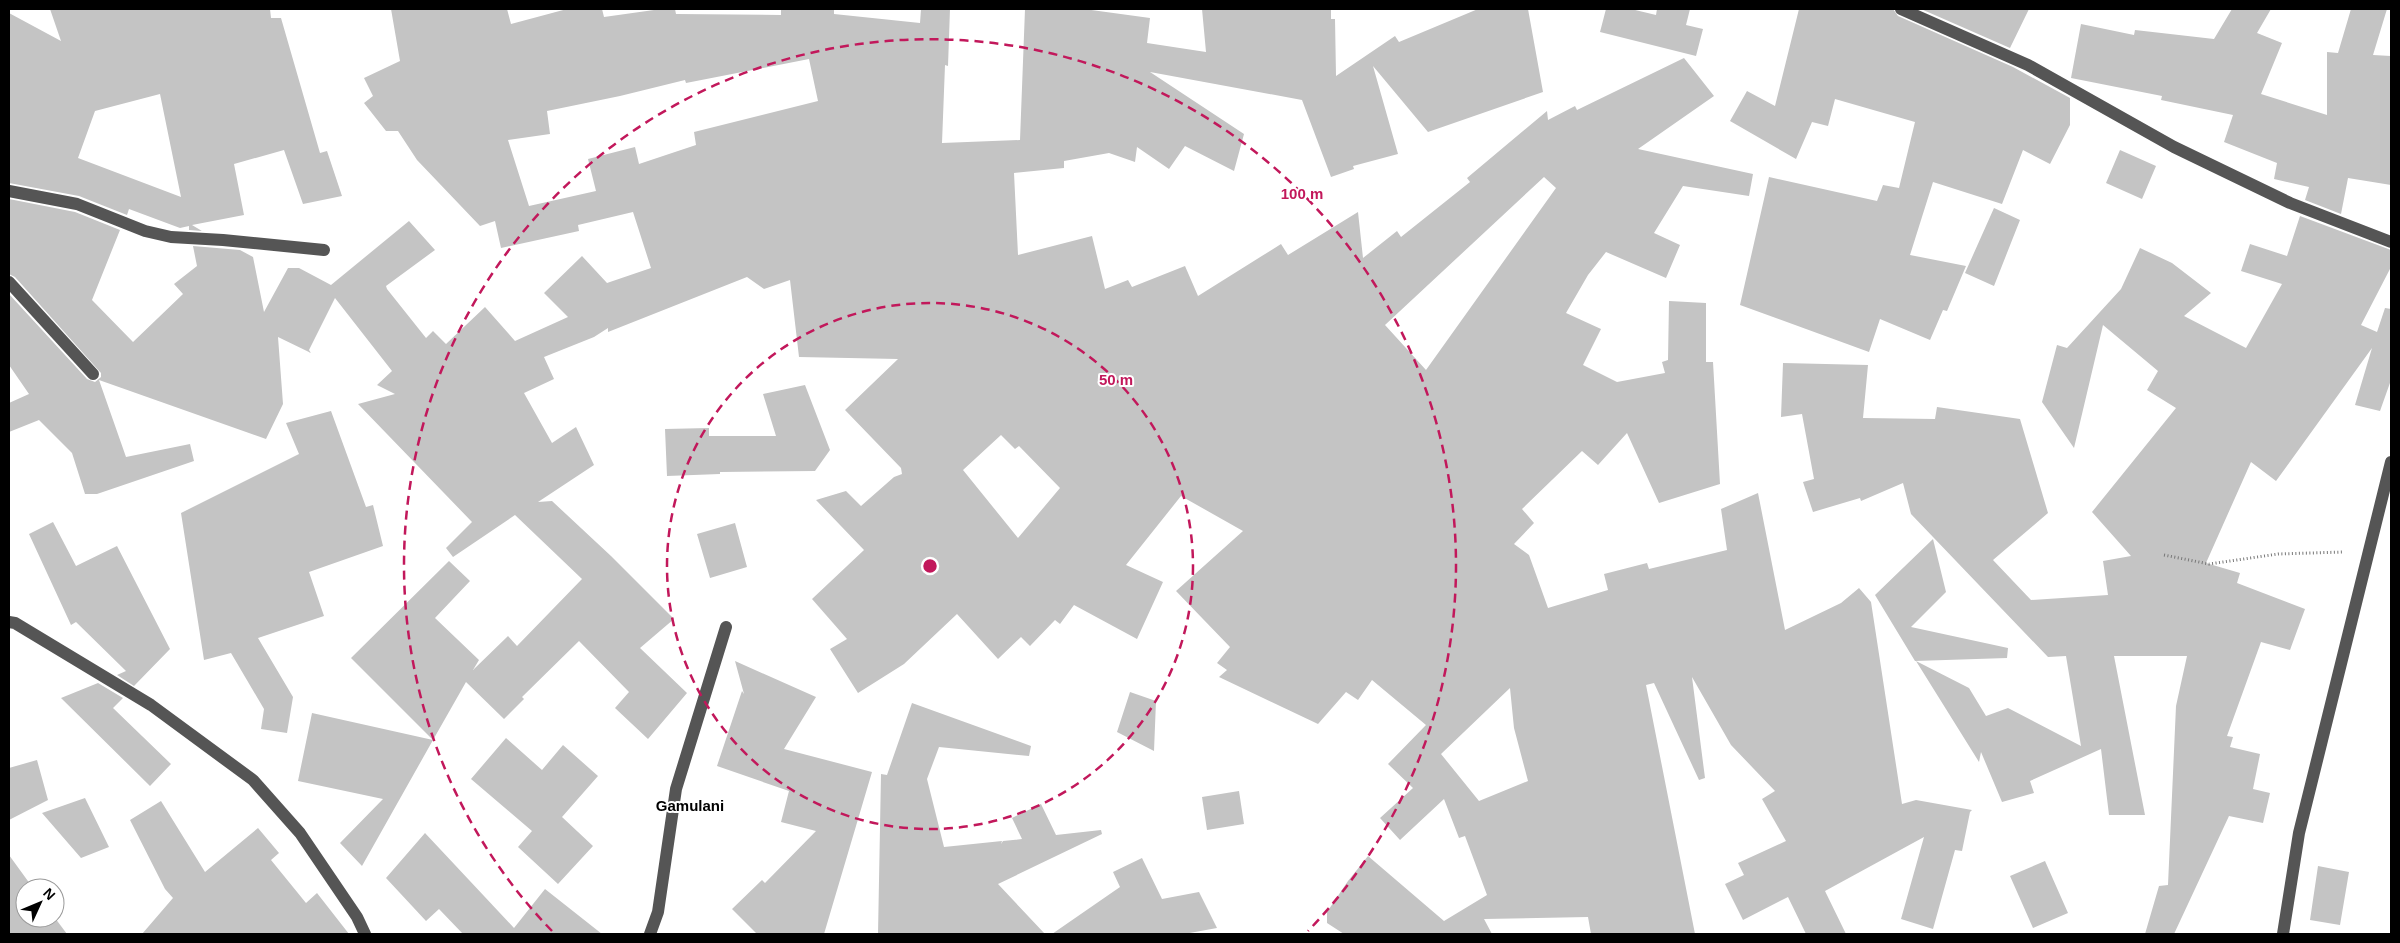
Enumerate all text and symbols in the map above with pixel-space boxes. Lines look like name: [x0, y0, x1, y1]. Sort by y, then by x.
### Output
text: 100 m: [1281, 185, 1323, 202]
text: 50 m: [1099, 371, 1133, 388]
centre of rings: [921, 557, 939, 575]
district label: Gamulani: [656, 797, 724, 814]
north arrow: [15, 878, 65, 928]
text: N: [40, 885, 59, 903]

